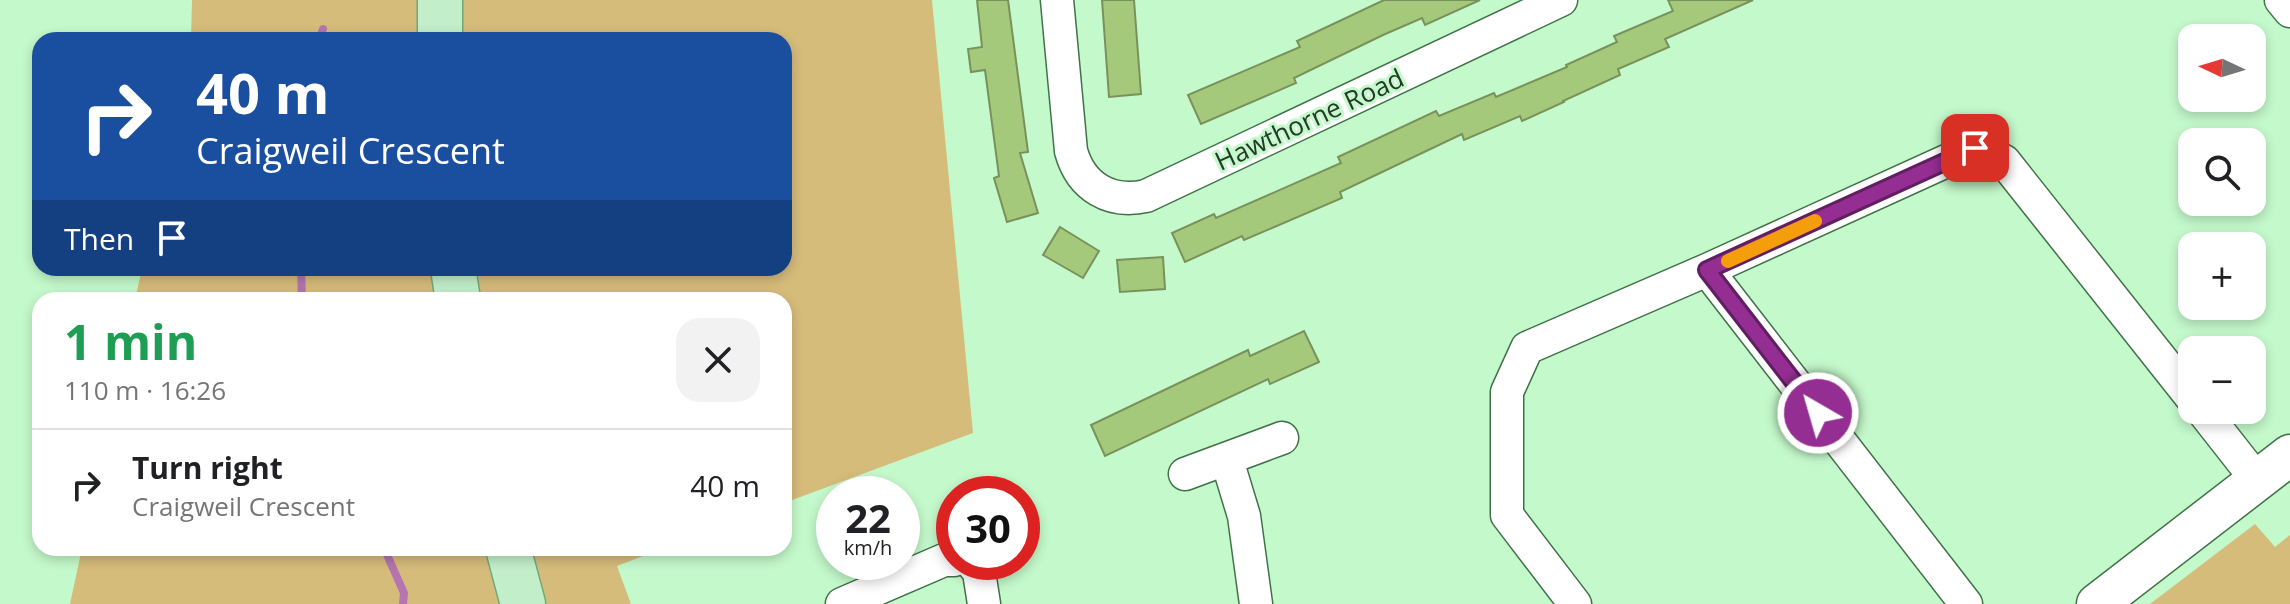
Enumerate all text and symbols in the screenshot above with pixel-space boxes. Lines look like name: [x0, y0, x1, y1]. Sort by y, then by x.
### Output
north arrow: [2178, 24, 2266, 112]
map controls: [2178, 24, 2266, 424]
text: 40 m: [196, 54, 330, 130]
street label: Hawthorne Road: [1209, 59, 1409, 179]
icon: right: [64, 64, 168, 168]
pin: [1941, 114, 2009, 182]
text: Craigweil Crescent: [196, 126, 505, 175]
icon: arrive: [1953, 126, 1997, 170]
button: search: [2178, 128, 2266, 216]
icon: arrive: [150, 216, 194, 260]
text: Then: [64, 218, 134, 259]
button: +: [2178, 232, 2266, 320]
text: 1 min: [64, 309, 197, 374]
button: close: [676, 318, 760, 402]
button: −: [2178, 336, 2266, 424]
position arrow: [1776, 371, 1860, 455]
text: 110 m · 16:26: [64, 372, 226, 408]
text: Turn right: [132, 447, 283, 488]
icon: right: [64, 463, 108, 507]
text: 40 m: [690, 465, 760, 506]
speed limit sign: 30: [936, 476, 1040, 580]
text: Craigweil Crescent: [132, 488, 355, 524]
text: 22: [845, 490, 891, 545]
text: km/h: [844, 534, 892, 561]

